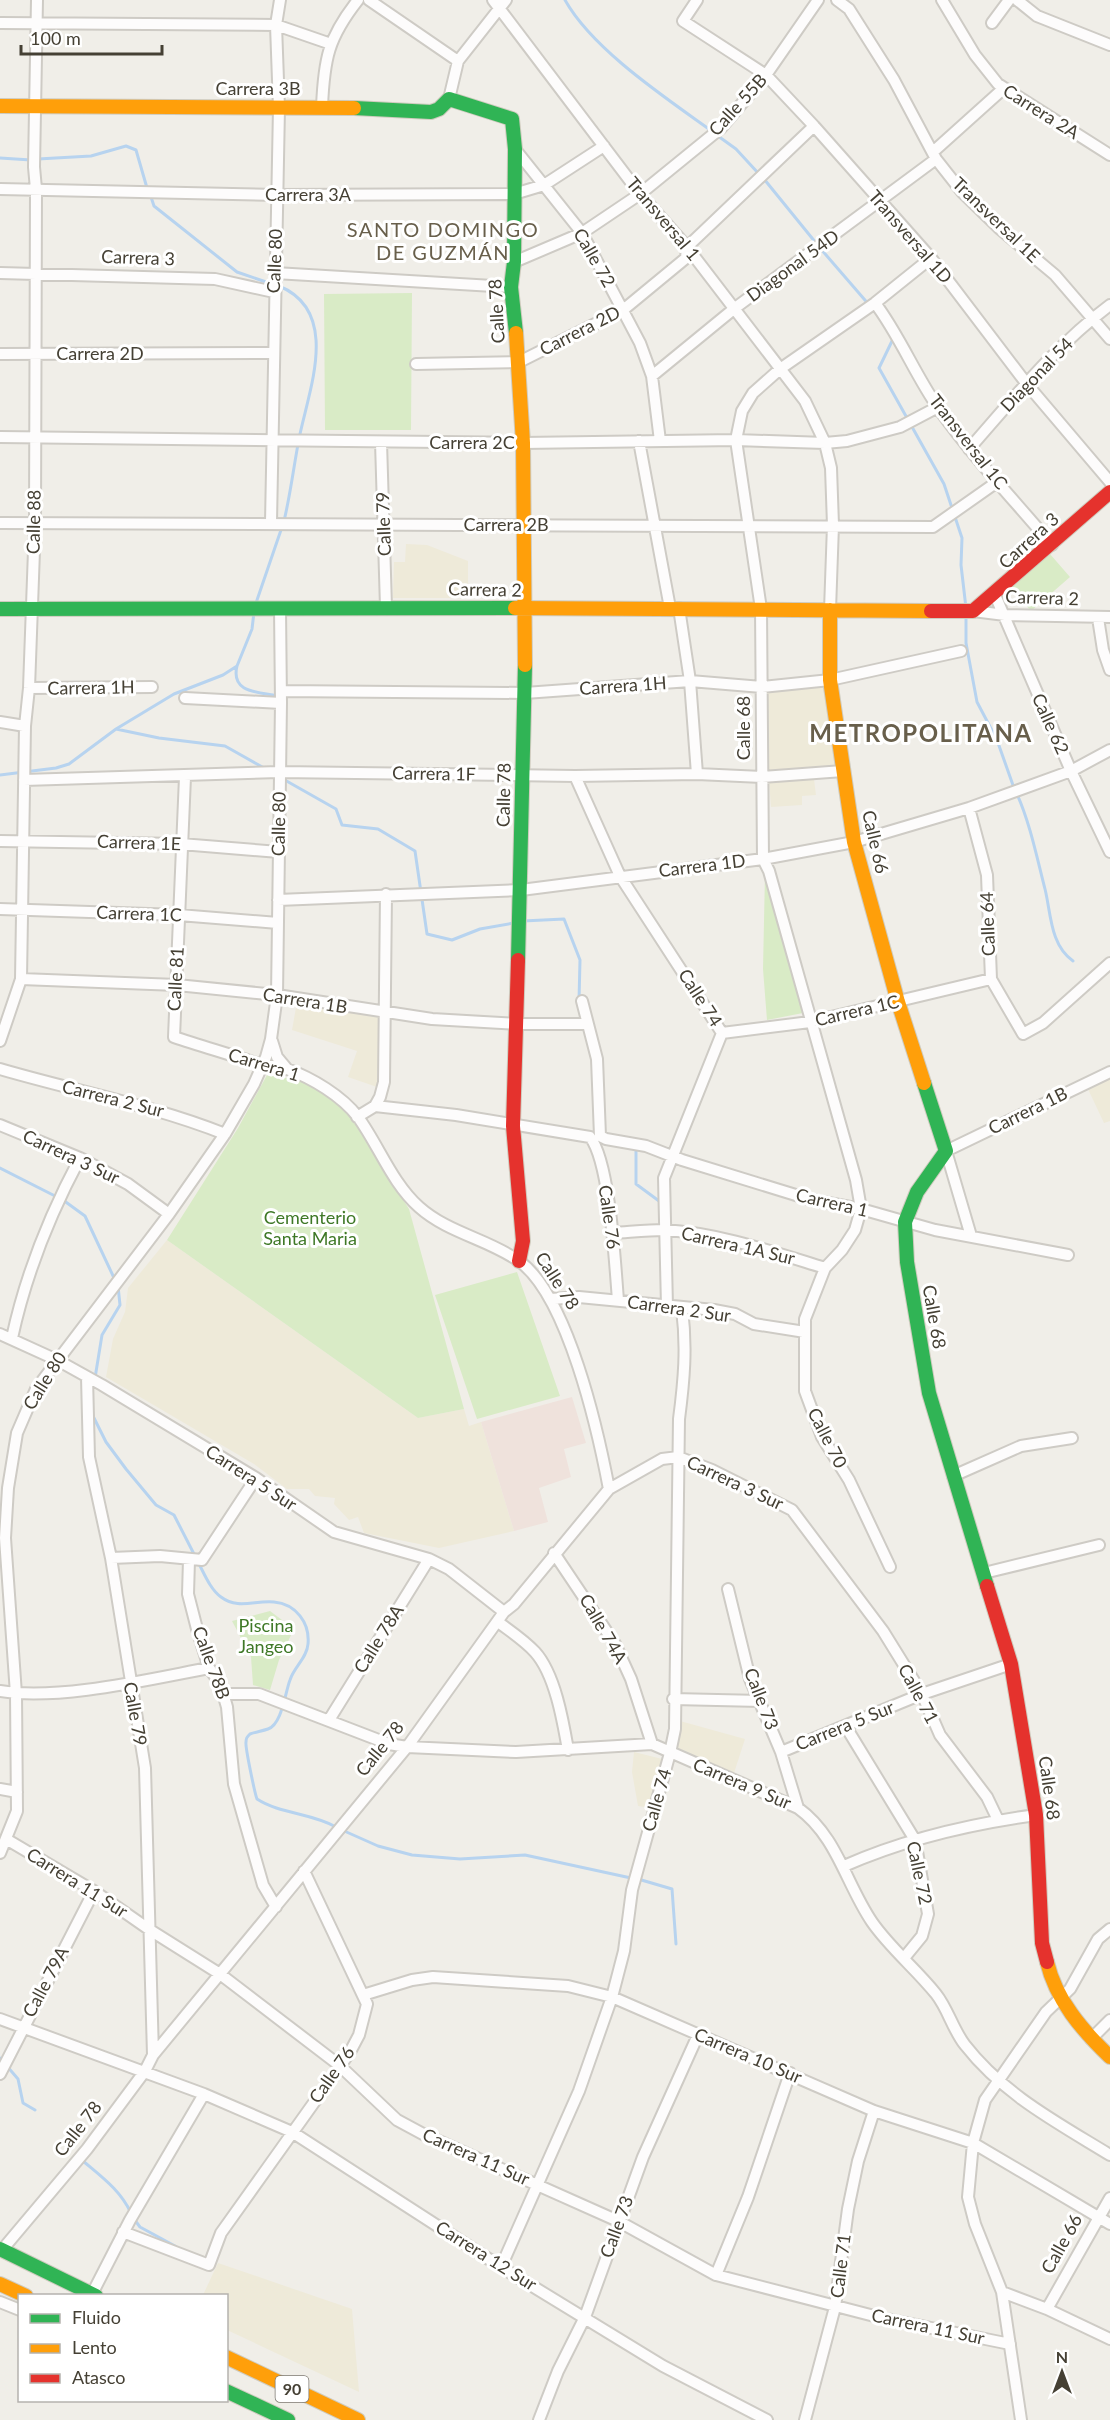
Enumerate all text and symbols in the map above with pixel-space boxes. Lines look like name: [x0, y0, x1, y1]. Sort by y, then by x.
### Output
scale bar: [21, 18, 162, 56]
text: 100 m: [30, 27, 81, 49]
street label: Calle 55B: [704, 69, 771, 140]
street label: Carrera 3B: [215, 77, 301, 99]
street label: Carrera 2A: [999, 79, 1084, 144]
street label: Transversal 1: [622, 172, 705, 265]
street label: Transversal 1E: [948, 172, 1045, 267]
street label: Carrera 3A: [265, 183, 352, 205]
street label: Transversal 1D: [864, 185, 957, 288]
district label: SANTO DOMINGO DE GUZMÁN: [347, 217, 539, 264]
street label: Calle 72: [569, 224, 621, 291]
street label: Diagonal 54D: [742, 224, 843, 306]
street label: Calle 80: [262, 228, 286, 294]
street label: Carrera 3: [101, 245, 175, 269]
street label: Calle 78: [483, 278, 509, 344]
street label: Carrera 2D: [536, 300, 623, 360]
street label: Diagonal 54: [995, 333, 1077, 416]
street label: Carrera 2D: [56, 342, 144, 364]
street label: Transversal 1C: [925, 389, 1013, 493]
street label: Carrera 2C: [429, 431, 515, 453]
street label: Calle 88: [21, 490, 45, 554]
street label: Calle 79: [371, 491, 395, 557]
street label: Carrera 3: [994, 507, 1063, 573]
street label: Carrera 2B: [463, 513, 549, 535]
street label: Carrera 2: [448, 577, 522, 601]
street label: Carrera 2: [1005, 585, 1079, 609]
street label: Carrera 1H: [579, 671, 667, 699]
street label: Carrera 1H: [47, 675, 135, 699]
street label: Calle 62: [1028, 690, 1074, 758]
street label: Calle 68: [732, 696, 754, 760]
district label: METROPOLITANA: [809, 718, 1033, 747]
street label: Carrera 1F: [392, 761, 476, 785]
street label: Calle 78: [491, 763, 515, 827]
street label: Calle 80: [266, 792, 290, 856]
street label: Calle 66: [858, 808, 894, 876]
street label: Carrera 1E: [97, 830, 181, 854]
street label: Carrera 1D: [657, 849, 747, 881]
street label: Calle 64: [975, 891, 999, 957]
street label: Carrera 1C: [96, 901, 182, 925]
street label: Calle 81: [162, 946, 188, 1012]
street label: Calle 74: [674, 964, 728, 1030]
street label: Carrera 1B: [261, 982, 349, 1018]
street label: Carrera 1C: [813, 990, 901, 1030]
street label: Carrera 1: [226, 1043, 303, 1085]
street label: Carrera 2 Sur: [60, 1075, 167, 1121]
street label: Carrera 1B: [984, 1082, 1071, 1139]
street label: Carrera 3 Sur: [19, 1124, 124, 1188]
street label: Calle 76: [595, 1183, 625, 1250]
street label: Carrera 1: [794, 1183, 871, 1221]
park label: Cementerio Santa Maria: [263, 1206, 357, 1249]
street label: Carrera 1A Sur: [679, 1221, 798, 1269]
street label: Calle 78: [531, 1247, 585, 1313]
street label: Calle 68: [919, 1283, 951, 1350]
street label: Carrera 2 Sur: [626, 1290, 733, 1326]
street label: Calle 80: [18, 1347, 71, 1414]
street label: Calle 70: [803, 1404, 852, 1471]
street label: Carrera 5 Sur: [202, 1440, 302, 1515]
street label: Carrera 3 Sur: [683, 1450, 788, 1514]
street label: Calle 74A: [575, 1590, 633, 1668]
street label: Calle 78A: [349, 1599, 408, 1677]
park label: Piscina Jangeo: [238, 1614, 294, 1657]
street label: Calle 78B: [189, 1623, 235, 1702]
street label: Calle 71: [894, 1660, 944, 1727]
street label: Calle 73: [740, 1665, 784, 1733]
street label: Calle 79: [120, 1680, 152, 1747]
street label: Carrera 5 Sur: [792, 1695, 898, 1755]
street label: Calle 78: [350, 1716, 408, 1780]
street label: Carrera 9 Sur: [690, 1753, 795, 1814]
street label: Calle 68: [1035, 1754, 1065, 1821]
street label: Calle 74: [637, 1766, 675, 1834]
street label: Calle 72: [903, 1839, 937, 1907]
street label: Carrera 11 Sur: [23, 1842, 132, 1922]
street label: Calle 79A: [17, 1942, 73, 2021]
street label: Carrera 10 Sur: [691, 2023, 806, 2088]
street label: Calle 76: [304, 2042, 359, 2107]
street label: Calle 78: [49, 2096, 106, 2161]
street label: Carrera 11 Sur: [419, 2123, 534, 2190]
street label: Calle 73: [595, 2193, 637, 2261]
street label: Calle 66: [1036, 2210, 1086, 2277]
street label: Carrera 12 Sur: [432, 2215, 541, 2295]
street label: Calle 71: [825, 2233, 855, 2299]
legend: [18, 2294, 228, 2402]
street label: Carrera 11 Sur: [870, 2303, 987, 2349]
text: Fluido: [72, 2306, 121, 2328]
text: Lento: [72, 2336, 117, 2358]
north arrow: [1032, 2342, 1092, 2402]
text: N: [1056, 2347, 1068, 2366]
text: Atasco: [72, 2366, 125, 2388]
road number: 90: [276, 2376, 308, 2402]

